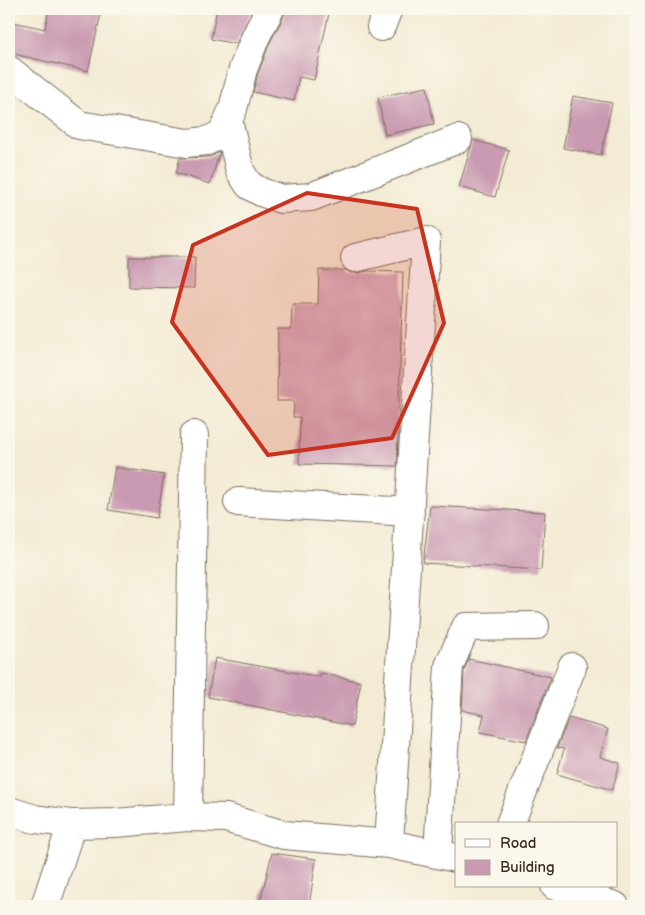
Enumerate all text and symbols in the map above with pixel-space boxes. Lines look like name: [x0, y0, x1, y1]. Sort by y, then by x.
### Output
legend: [455, 822, 618, 888]
text: Road: [500, 834, 536, 853]
text: Building: [500, 858, 555, 877]

